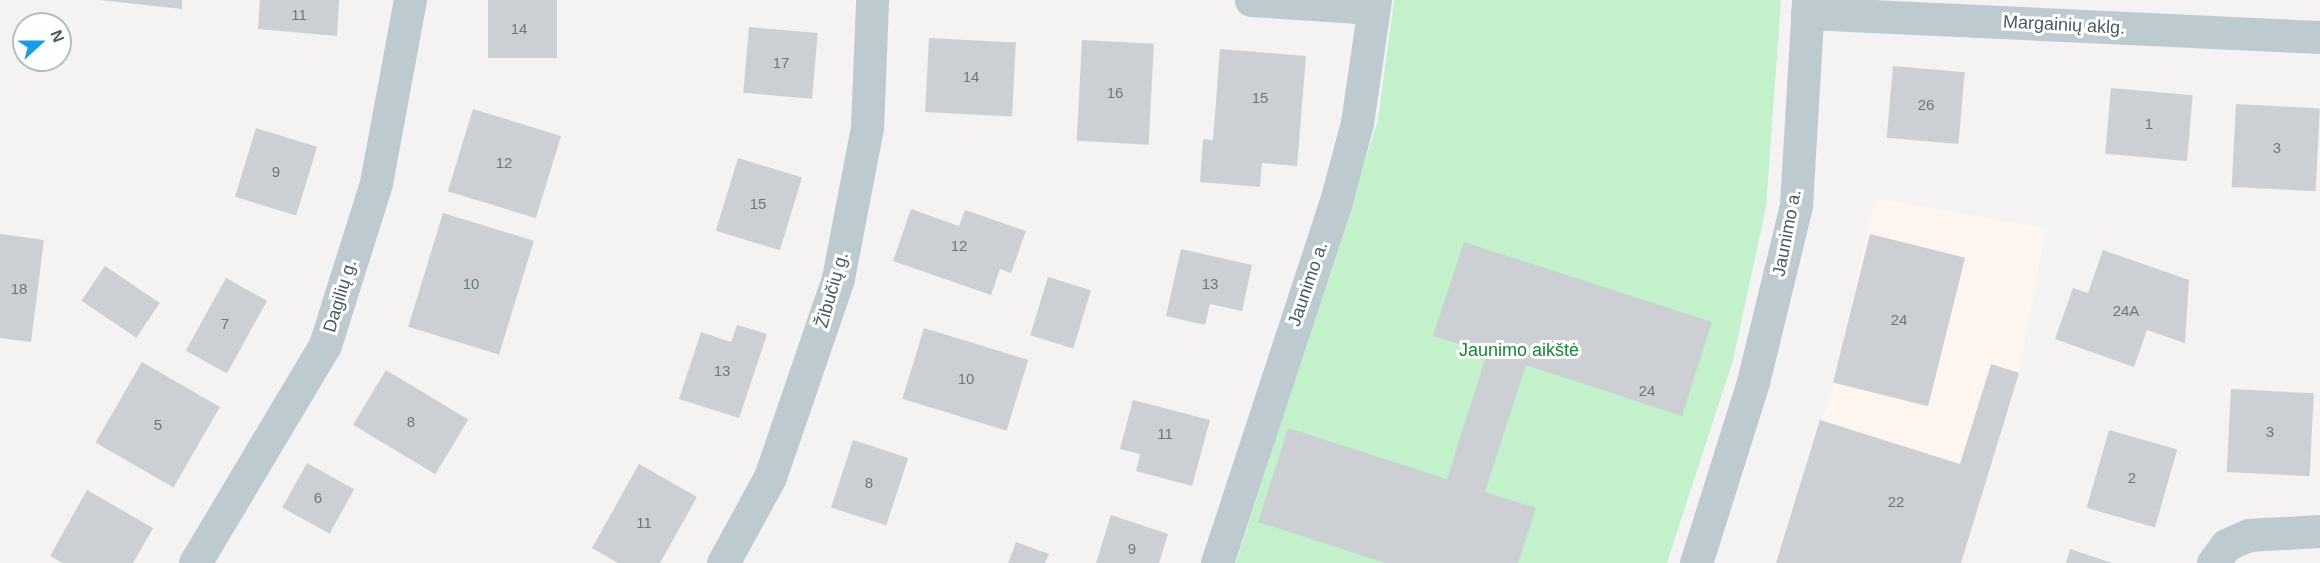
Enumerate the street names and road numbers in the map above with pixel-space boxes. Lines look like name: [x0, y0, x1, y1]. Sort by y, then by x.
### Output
street label: Margainių aklg.: [2002, 11, 2126, 39]
street label: Jaunimo a.: [1768, 188, 1806, 278]
street label: Jaunimo a.: [1283, 239, 1333, 329]
street label: Žibučių g.: [811, 250, 853, 330]
street label: Dagilių g.: [319, 257, 361, 335]

